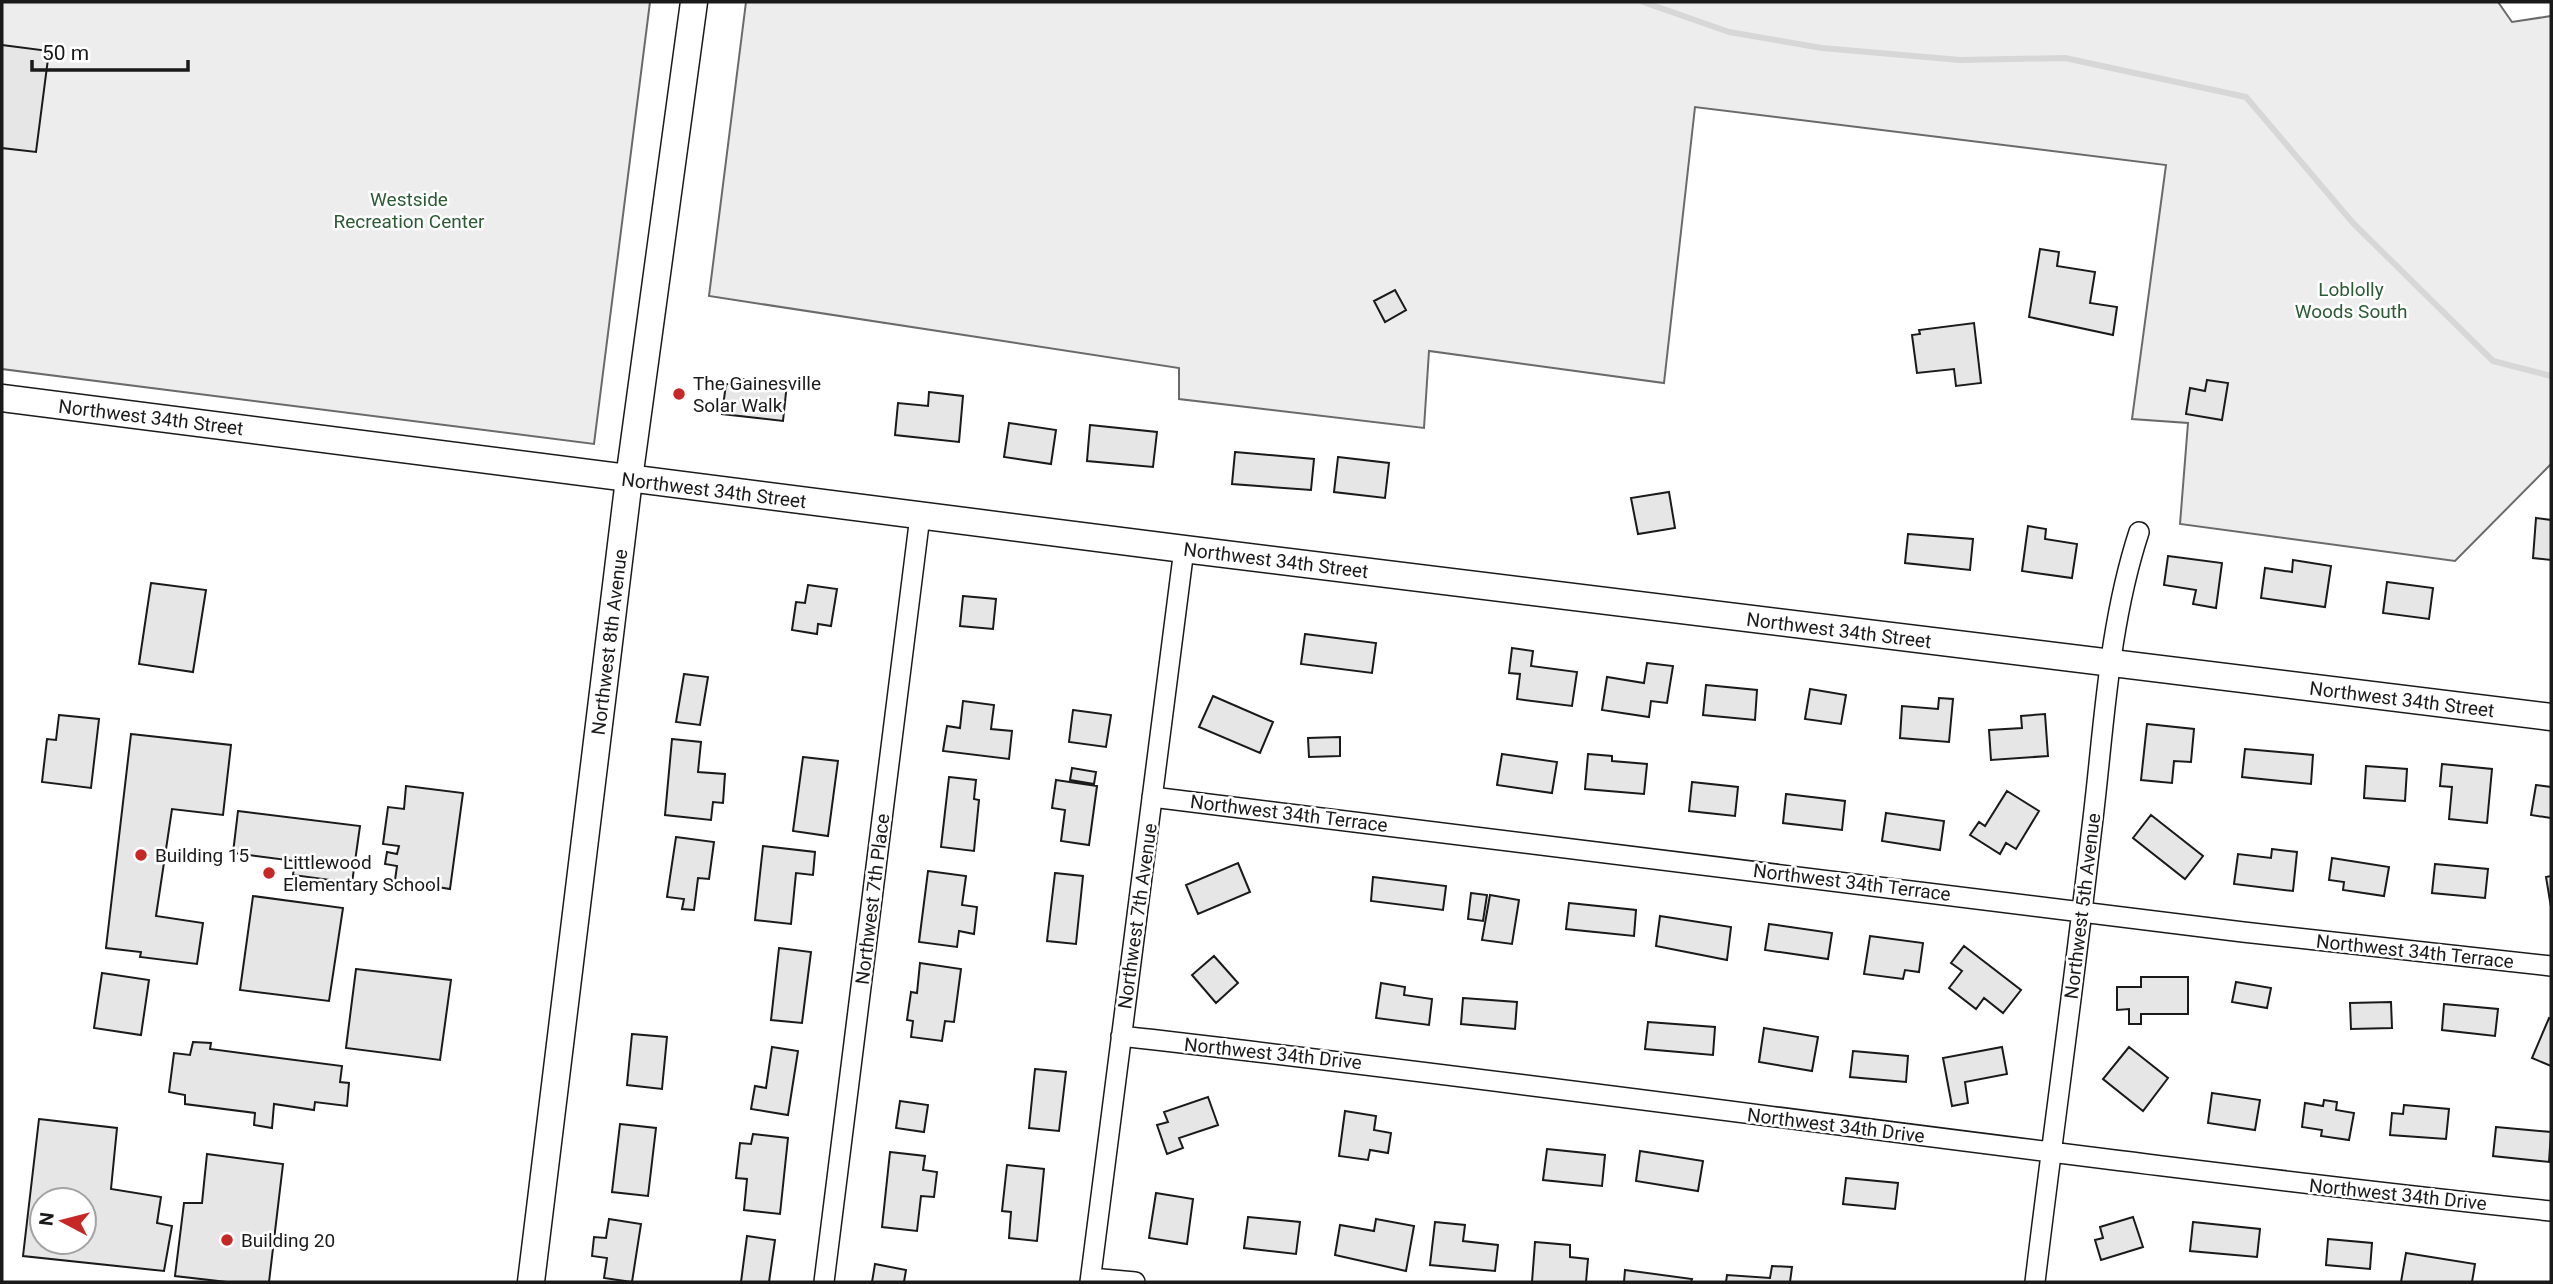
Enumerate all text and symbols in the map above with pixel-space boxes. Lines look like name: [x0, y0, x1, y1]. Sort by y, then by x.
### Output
scale bar: [32, 28, 187, 72]
text: 50 m: [42, 41, 89, 65]
park label: Westside Recreation Center: [334, 188, 485, 233]
park label: Loblolly Woods South: [2295, 278, 2407, 323]
place label: The Gainesville Solar Walk: [693, 372, 821, 417]
marker: The Gainesville Solar Walk: [671, 386, 687, 402]
street label: Northwest 34th Street: [57, 395, 245, 440]
street label: Northwest 34th Street: [620, 468, 808, 513]
street label: Northwest 34th Street: [1182, 538, 1370, 583]
street label: Northwest 8th Avenue: [587, 548, 632, 736]
street label: Northwest 34th Street: [1745, 608, 1933, 653]
street label: Northwest 34th Street: [2308, 677, 2496, 722]
street label: Northwest 34th Terrace: [1189, 790, 1389, 837]
street label: Northwest 7th Place: [851, 812, 894, 986]
street label: Northwest 5th Avenue: [2060, 812, 2105, 1000]
street label: Northwest 7th Avenue: [1113, 822, 1162, 1010]
place label: Building 15: [155, 844, 249, 867]
marker: Building 15: [133, 847, 149, 863]
place label: Littlewood Elementary School: [283, 851, 441, 896]
street label: Northwest 34th Terrace: [1752, 859, 1952, 906]
marker: Littlewood Elementary School: [261, 865, 277, 881]
street label: Northwest 34th Terrace: [2315, 930, 2515, 973]
street label: Northwest 34th Drive: [1183, 1033, 1363, 1074]
street label: Northwest 34th Drive: [1746, 1103, 1926, 1148]
street label: Northwest 34th Drive: [2308, 1174, 2488, 1215]
north arrow: [28, 1186, 98, 1256]
text: N: [34, 1211, 59, 1227]
place label: Building 20: [241, 1229, 335, 1252]
marker: Building 20: [219, 1232, 235, 1248]

